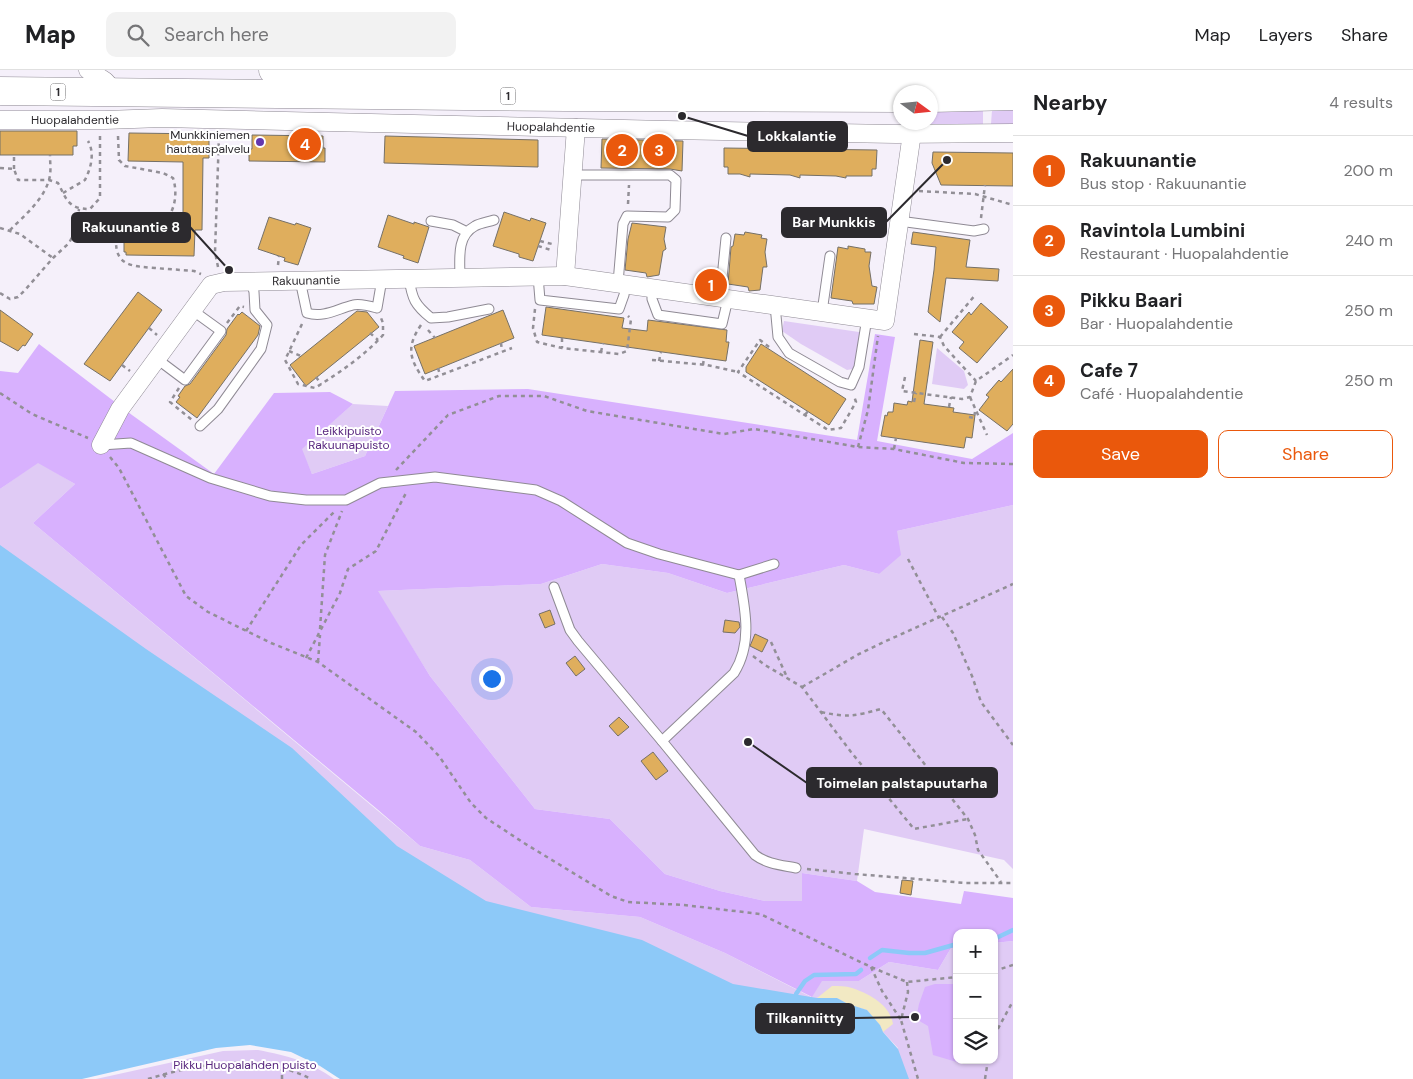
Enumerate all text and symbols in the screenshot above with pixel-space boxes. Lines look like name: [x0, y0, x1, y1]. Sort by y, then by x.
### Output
search box: [106, 12, 456, 57]
text: Map: [25, 19, 76, 50]
icon: search: [124, 21, 152, 49]
text: Search here: [164, 22, 269, 47]
text: Map: [1195, 23, 1231, 47]
text: Layers: [1259, 23, 1313, 47]
text: Share: [1341, 23, 1388, 47]
road number: 1: [50, 84, 66, 101]
north arrow: [893, 85, 938, 130]
road number: 1: [500, 88, 516, 104]
text: Nearby: [1033, 89, 1107, 117]
text: 4 results: [1329, 92, 1393, 113]
street label: Huopalahdentie: [31, 112, 119, 128]
street label: Huopalahdentie: [507, 118, 595, 136]
callout: Lokkalantie: [748, 122, 847, 151]
pin: 4: [289, 125, 321, 163]
place label: Munkkiniemen hautauspalvelu: [166, 127, 250, 157]
text: Lokkalantie: [757, 127, 837, 145]
pin: 2: [606, 131, 638, 169]
pin: 3: [643, 131, 675, 169]
marker: Munkkiniemen hautauspalvelu: [254, 136, 266, 148]
text: Rakuunantie: [1080, 148, 1197, 173]
text: 1: [1046, 160, 1052, 181]
text: 200 m: [1344, 160, 1393, 181]
text: Bus stop · Rakuunantie: [1080, 173, 1247, 194]
callout: Bar Munkkis: [782, 208, 886, 237]
callout: Rakuunantie 8: [72, 213, 190, 242]
text: Bar Munkkis: [792, 213, 876, 231]
text: Rakuunantie 8: [82, 218, 180, 236]
text: Ravintola Lumbini: [1080, 218, 1245, 243]
text: 2: [1044, 230, 1054, 251]
text: 240 m: [1345, 230, 1393, 251]
text: Restaurant · Huopalahdentie: [1080, 243, 1289, 264]
pin: 1: [695, 266, 727, 304]
street label: Rakuunantie: [272, 272, 340, 289]
text: Pikku Baari: [1080, 288, 1182, 313]
text: 3: [1044, 300, 1054, 321]
text: 250 m: [1345, 300, 1393, 321]
text: Bar · Huopalahdentie: [1080, 313, 1233, 334]
text: Cafe 7: [1080, 358, 1138, 383]
text: 4: [1044, 370, 1054, 391]
text: 250 m: [1345, 370, 1393, 391]
text: Café · Huopalahdentie: [1080, 383, 1243, 404]
park label: Leikkipuisto Rakuunapuisto: [308, 423, 390, 453]
button: Save: [1033, 430, 1208, 478]
button: Share: [1218, 430, 1393, 478]
your location: [479, 666, 505, 692]
callout: Toimelan palstapuutarha: [807, 768, 997, 797]
text: Toimelan palstapuutarha: [817, 774, 987, 792]
map controls: [953, 929, 998, 1064]
button: +: [953, 929, 998, 974]
button: −: [953, 974, 998, 1019]
callout: Tilkanniitty: [756, 1004, 854, 1033]
text: Tilkanniitty: [766, 1009, 844, 1027]
button: layers: [953, 1019, 998, 1064]
park label: Pikku Huopalahden puisto: [173, 1057, 317, 1073]

